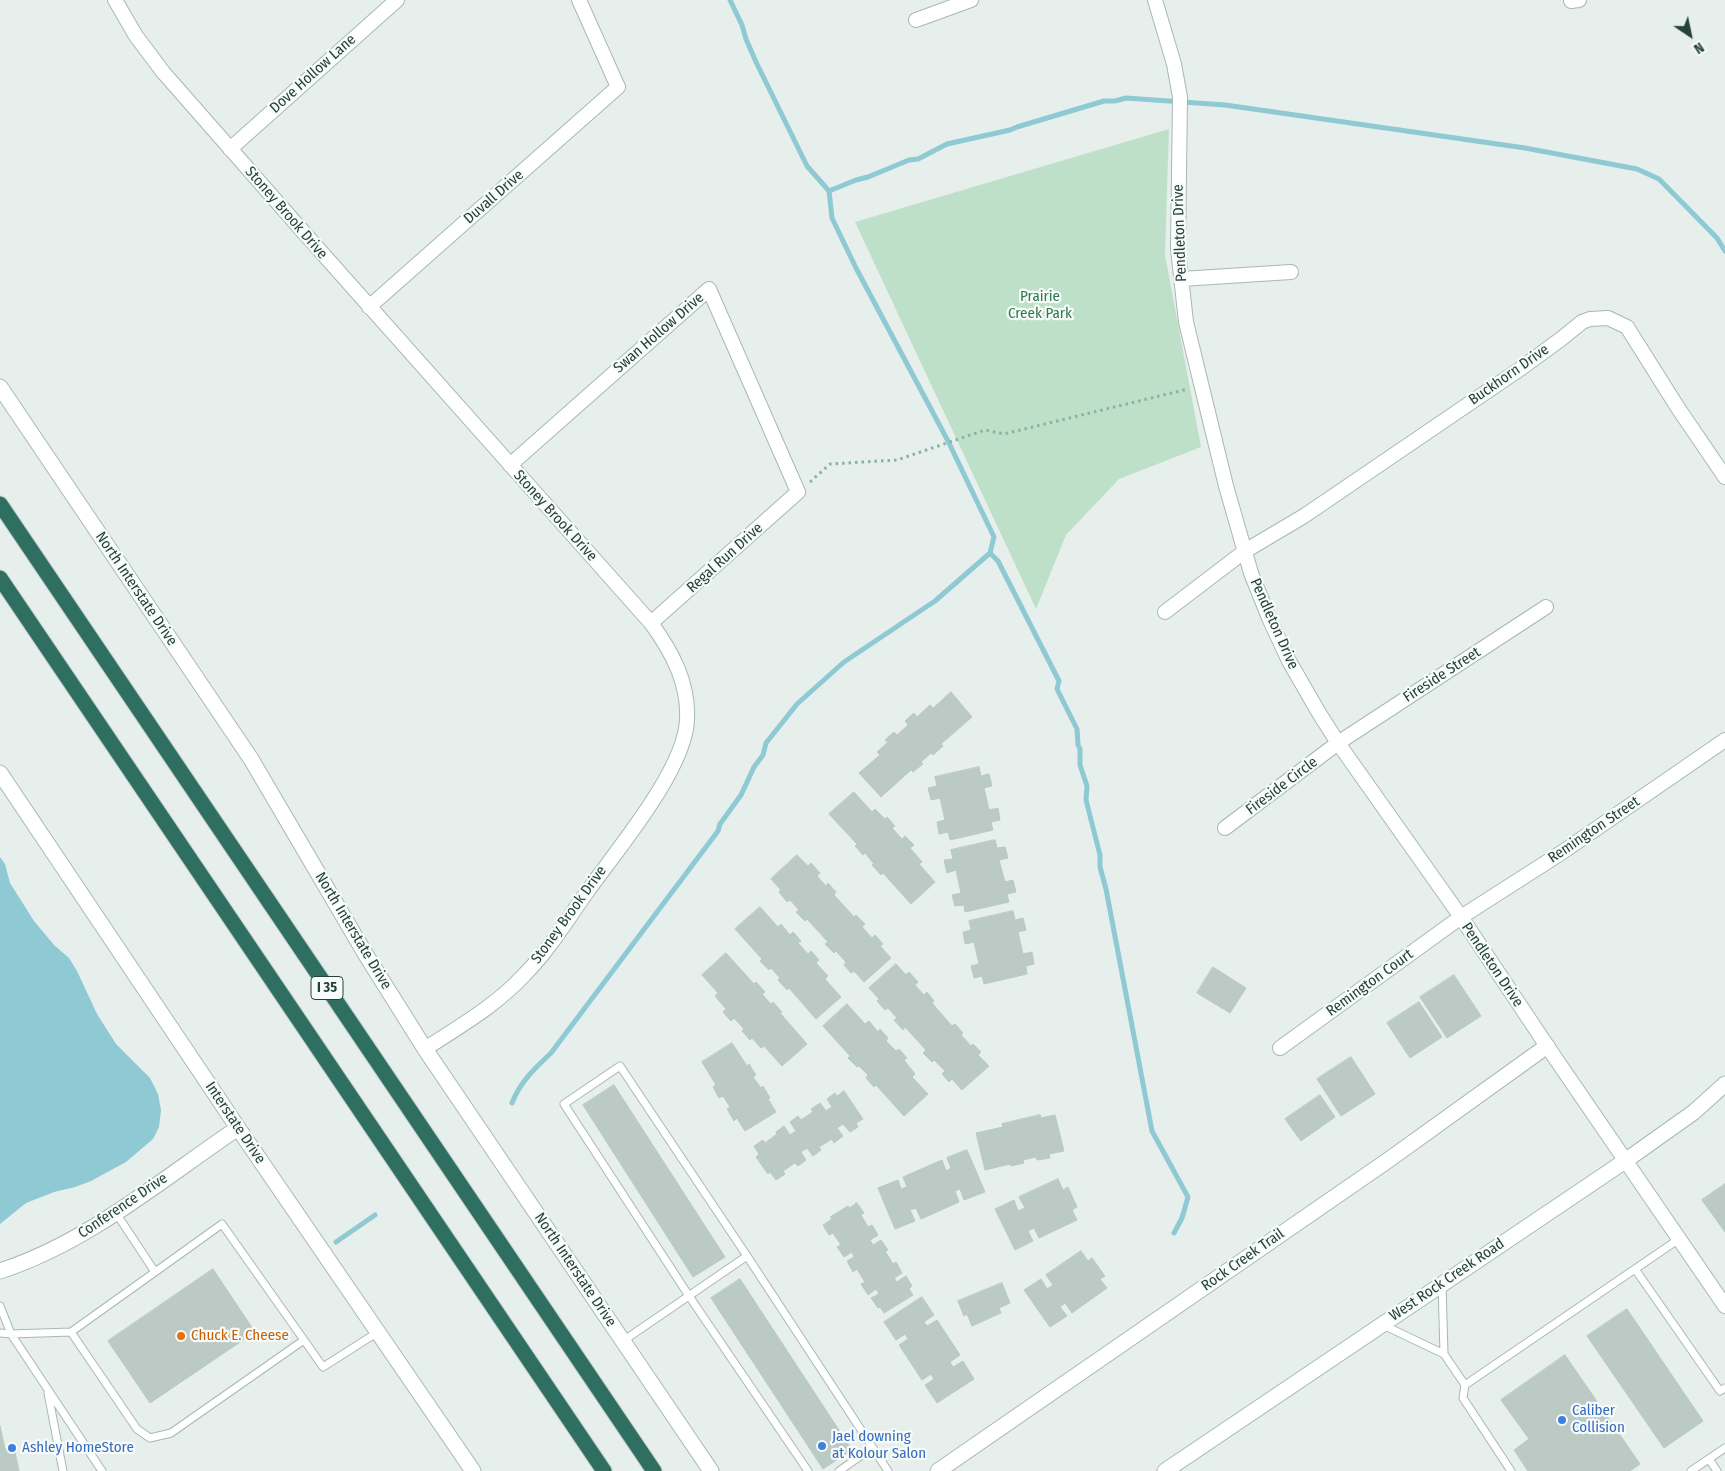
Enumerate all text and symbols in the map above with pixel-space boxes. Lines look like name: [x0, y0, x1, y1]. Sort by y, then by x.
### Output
north arrow: [1665, 10, 1715, 60]
street label: Dove Hollow Lane: [266, 31, 360, 117]
text: N: [1690, 38, 1707, 57]
street label: Stoney Brook Drive: [241, 163, 331, 263]
street label: Duvall Drive: [460, 166, 528, 228]
street label: Pendleton Drive: [1169, 184, 1191, 282]
park label: Prairie Creek Park: [1008, 288, 1072, 323]
street label: Swan Hollow Drive: [610, 289, 708, 377]
street label: Buckhorn Drive: [1465, 341, 1553, 409]
street label: Stoney Brook Drive: [509, 467, 601, 565]
street label: Regal Run Drive: [683, 519, 767, 597]
street label: North Interstate Drive: [91, 529, 181, 649]
street label: Pendleton Drive: [1246, 576, 1302, 672]
street label: Fireside Street: [1400, 643, 1484, 707]
street label: Fireside Circle: [1243, 753, 1321, 819]
street label: Remington Street: [1545, 793, 1643, 867]
street label: Stoney Brook Drive: [527, 863, 611, 967]
street label: North Interstate Drive: [311, 869, 395, 993]
street label: Pendleton Drive: [1457, 919, 1527, 1011]
street label: Remington Court: [1323, 945, 1417, 1021]
road number: I 35: [311, 976, 343, 1000]
street label: Interstate Drive: [201, 1079, 269, 1167]
street label: Conference Drive: [75, 1169, 171, 1243]
street label: North Interstate Drive: [530, 1210, 620, 1330]
street label: Rock Creek Trail: [1198, 1225, 1288, 1295]
street label: West Rock Creek Road: [1386, 1235, 1508, 1325]
place label: Chuck E. Cheese: [191, 1327, 289, 1345]
marker: Chuck E. Cheese: [175, 1330, 187, 1342]
place label: Caliber Collision: [1572, 1402, 1625, 1437]
marker: Caliber Collision: [1556, 1414, 1568, 1426]
place label: Jael downing at Kolour Salon: [832, 1428, 926, 1463]
place label: Ashley HomeStore: [22, 1439, 134, 1457]
marker: Jael downing at Kolour Salon: [816, 1440, 828, 1452]
marker: Ashley HomeStore: [6, 1442, 18, 1454]

